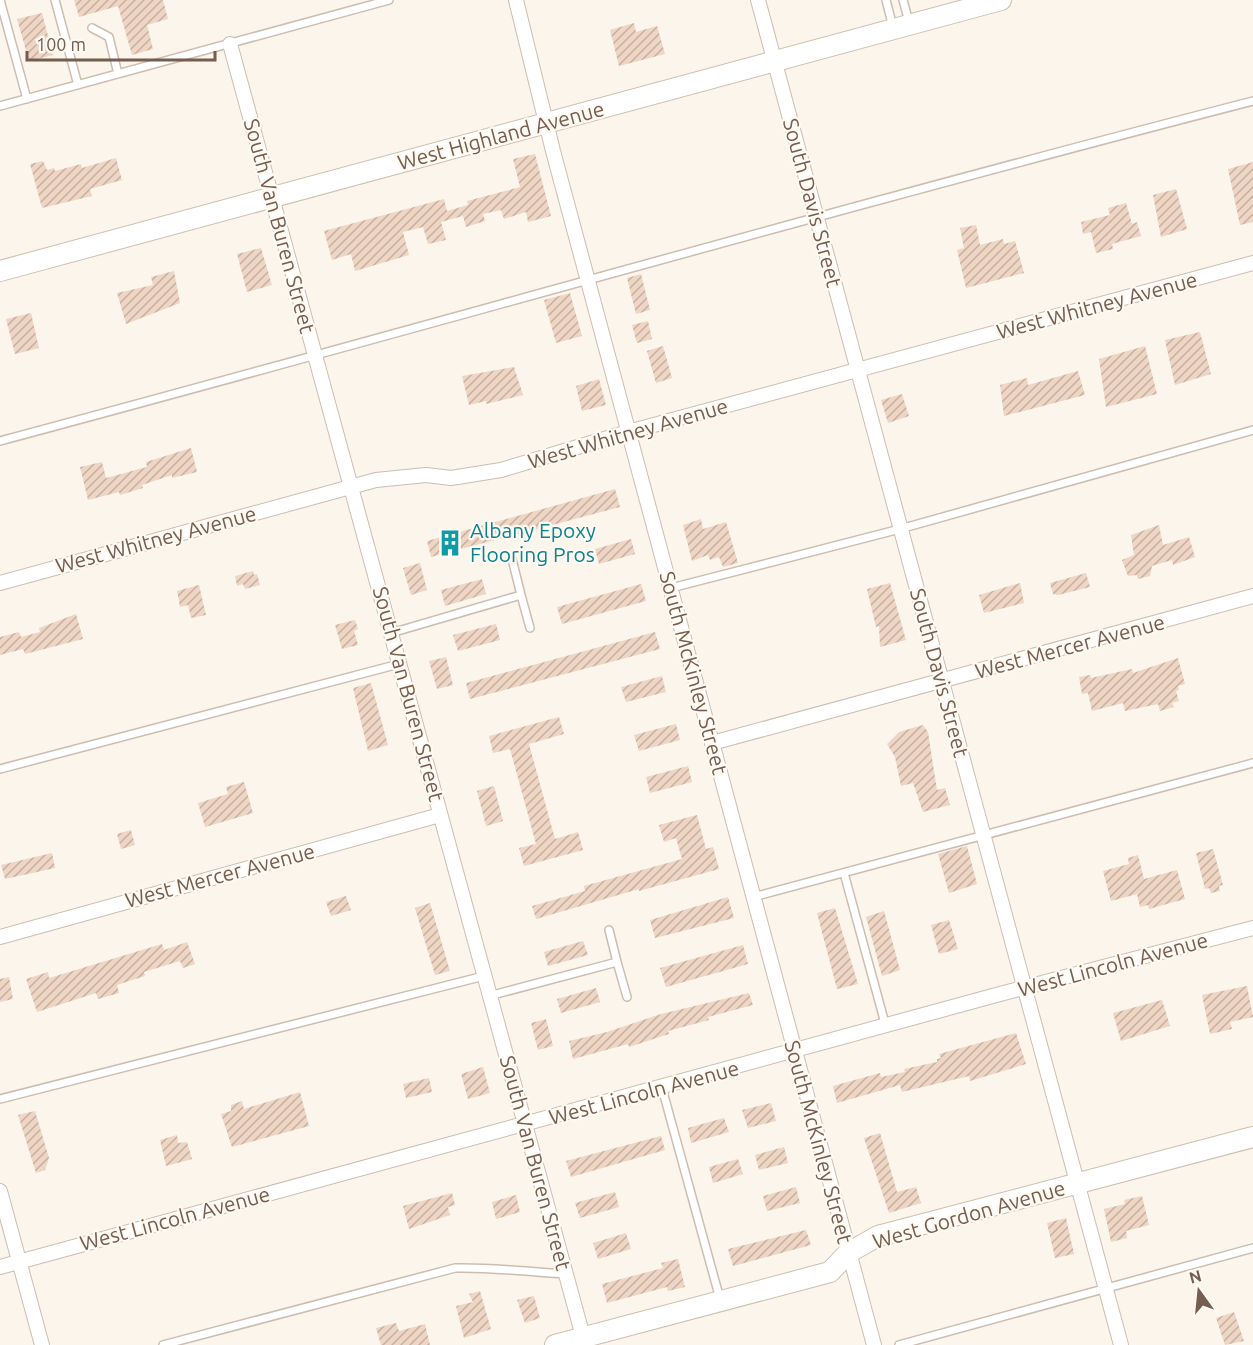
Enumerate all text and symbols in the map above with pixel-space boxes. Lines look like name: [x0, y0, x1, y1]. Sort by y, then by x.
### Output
scale bar: [27, 24, 214, 62]
text: 100 m: [36, 34, 86, 54]
street label: West Highland Avenue: [395, 96, 607, 174]
street label: South Van Buren Street: [240, 116, 320, 336]
street label: South Davis Street: [779, 116, 847, 290]
street label: West Whitney Avenue: [994, 267, 1200, 343]
street label: West Whitney Avenue: [525, 393, 730, 473]
street label: West Whitney Avenue: [53, 501, 259, 577]
place label: Albany Epoxy Flooring Pros: [470, 518, 596, 566]
building icon: Albany Epoxy Flooring Pros: [435, 528, 465, 558]
street label: South McKinley Street: [655, 569, 733, 777]
street label: South Van Buren Street: [369, 584, 449, 804]
street label: South Davis Street: [906, 586, 974, 760]
street label: West Mercer Avenue: [972, 609, 1167, 683]
street label: West Mercer Avenue: [122, 838, 317, 912]
street label: West Lincoln Avenue: [1015, 927, 1210, 1001]
street label: South McKinley Street: [780, 1038, 858, 1246]
street label: South Van Buren Street: [496, 1053, 576, 1273]
street label: West Lincoln Avenue: [546, 1055, 741, 1129]
street label: West Gordon Avenue: [870, 1175, 1068, 1253]
street label: West Lincoln Avenue: [77, 1181, 272, 1255]
north arrow: [1169, 1261, 1229, 1321]
text: N: [1187, 1266, 1203, 1287]

